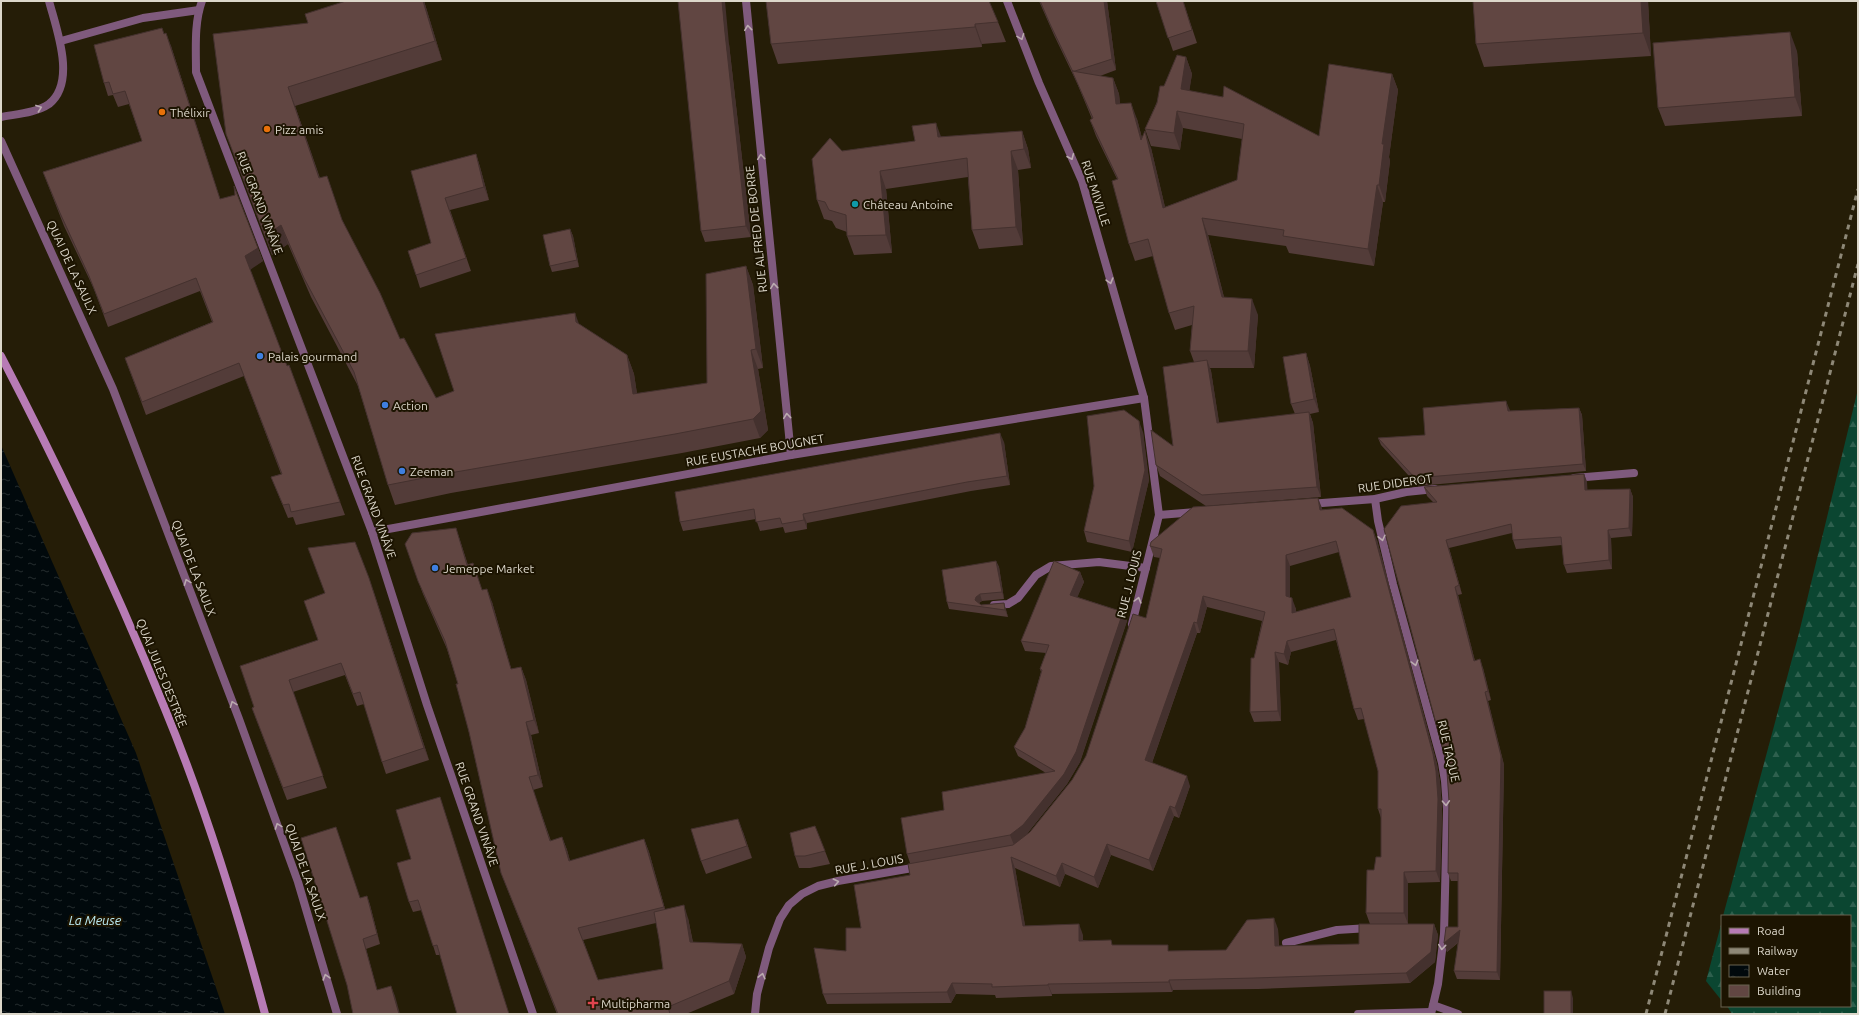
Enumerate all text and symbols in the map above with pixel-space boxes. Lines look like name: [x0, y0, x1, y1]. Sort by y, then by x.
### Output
one-way arrow: [744, 25, 753, 31]
one-way arrow: [1017, 34, 1025, 41]
one-way arrow: [35, 104, 42, 113]
place label: Thélixir: [170, 106, 210, 119]
marker: Thélixir: [157, 107, 167, 117]
place label: Pizz amis: [275, 123, 324, 136]
marker: Pizz amis: [262, 124, 272, 134]
street label: RUE GRAND VINÂVE: [234, 150, 286, 257]
one-way arrow: [757, 154, 766, 160]
one-way arrow: [1067, 154, 1075, 161]
street label: RUE MIVILLE: [1079, 159, 1113, 228]
street label: RUE ALFRED DE BORRE: [743, 165, 769, 293]
place label: Château Antoine: [863, 198, 953, 211]
marker: Château Antoine: [850, 199, 860, 209]
street label: QUAI DE LA SAULX: [45, 218, 100, 317]
one-way arrow: [1105, 277, 1114, 284]
one-way arrow: [770, 283, 779, 289]
place label: Palais gourmand: [268, 350, 357, 363]
marker: Palais gourmand: [255, 351, 265, 361]
place label: Action: [393, 399, 428, 412]
marker: Action: [380, 400, 390, 410]
one-way arrow: [783, 413, 792, 419]
street label: RUE EUSTACHE BOUGNET: [685, 431, 825, 469]
street label: RUE GRAND VINÂVE: [349, 453, 399, 561]
place label: Zeeman: [410, 465, 453, 478]
marker: Zeeman: [397, 466, 407, 476]
street label: RUE DIDEROT: [1357, 471, 1433, 495]
street label: QUAI DE LA SAULX: [170, 518, 219, 619]
one-way arrow: [1377, 534, 1385, 541]
street label: RUE J. LOUIS: [1114, 549, 1144, 619]
place label: Jemeppe Market: [443, 562, 535, 575]
marker: Jemeppe Market: [430, 563, 440, 573]
one-way arrow: [184, 579, 192, 586]
one-way arrow: [1133, 597, 1142, 604]
street label: QUAI JULES DESTRÉE: [134, 617, 190, 730]
one-way arrow: [1410, 660, 1419, 667]
one-way arrow: [230, 701, 238, 709]
street label: RUE TAQUE: [1436, 719, 1462, 783]
street label: RUE GRAND VINÂVE: [453, 760, 501, 868]
one-way arrow: [1442, 800, 1451, 806]
street label: QUAI DE LA SAULX: [283, 822, 329, 923]
one-way arrow: [274, 823, 283, 830]
street label: RUE J. LOUIS: [834, 852, 904, 876]
one-way arrow: [833, 878, 839, 886]
water label: La Meuse: [69, 913, 122, 927]
legend: [1721, 915, 1851, 1007]
text: Road: [1757, 924, 1785, 937]
one-way arrow: [1438, 944, 1447, 950]
text: Railway: [1757, 944, 1798, 957]
text: Water: [1757, 964, 1790, 977]
one-way arrow: [322, 973, 331, 980]
one-way arrow: [757, 973, 766, 980]
text: Building: [1757, 984, 1801, 997]
place label: Multipharma: [601, 997, 670, 1010]
marker: Multipharma: [588, 998, 598, 1008]

